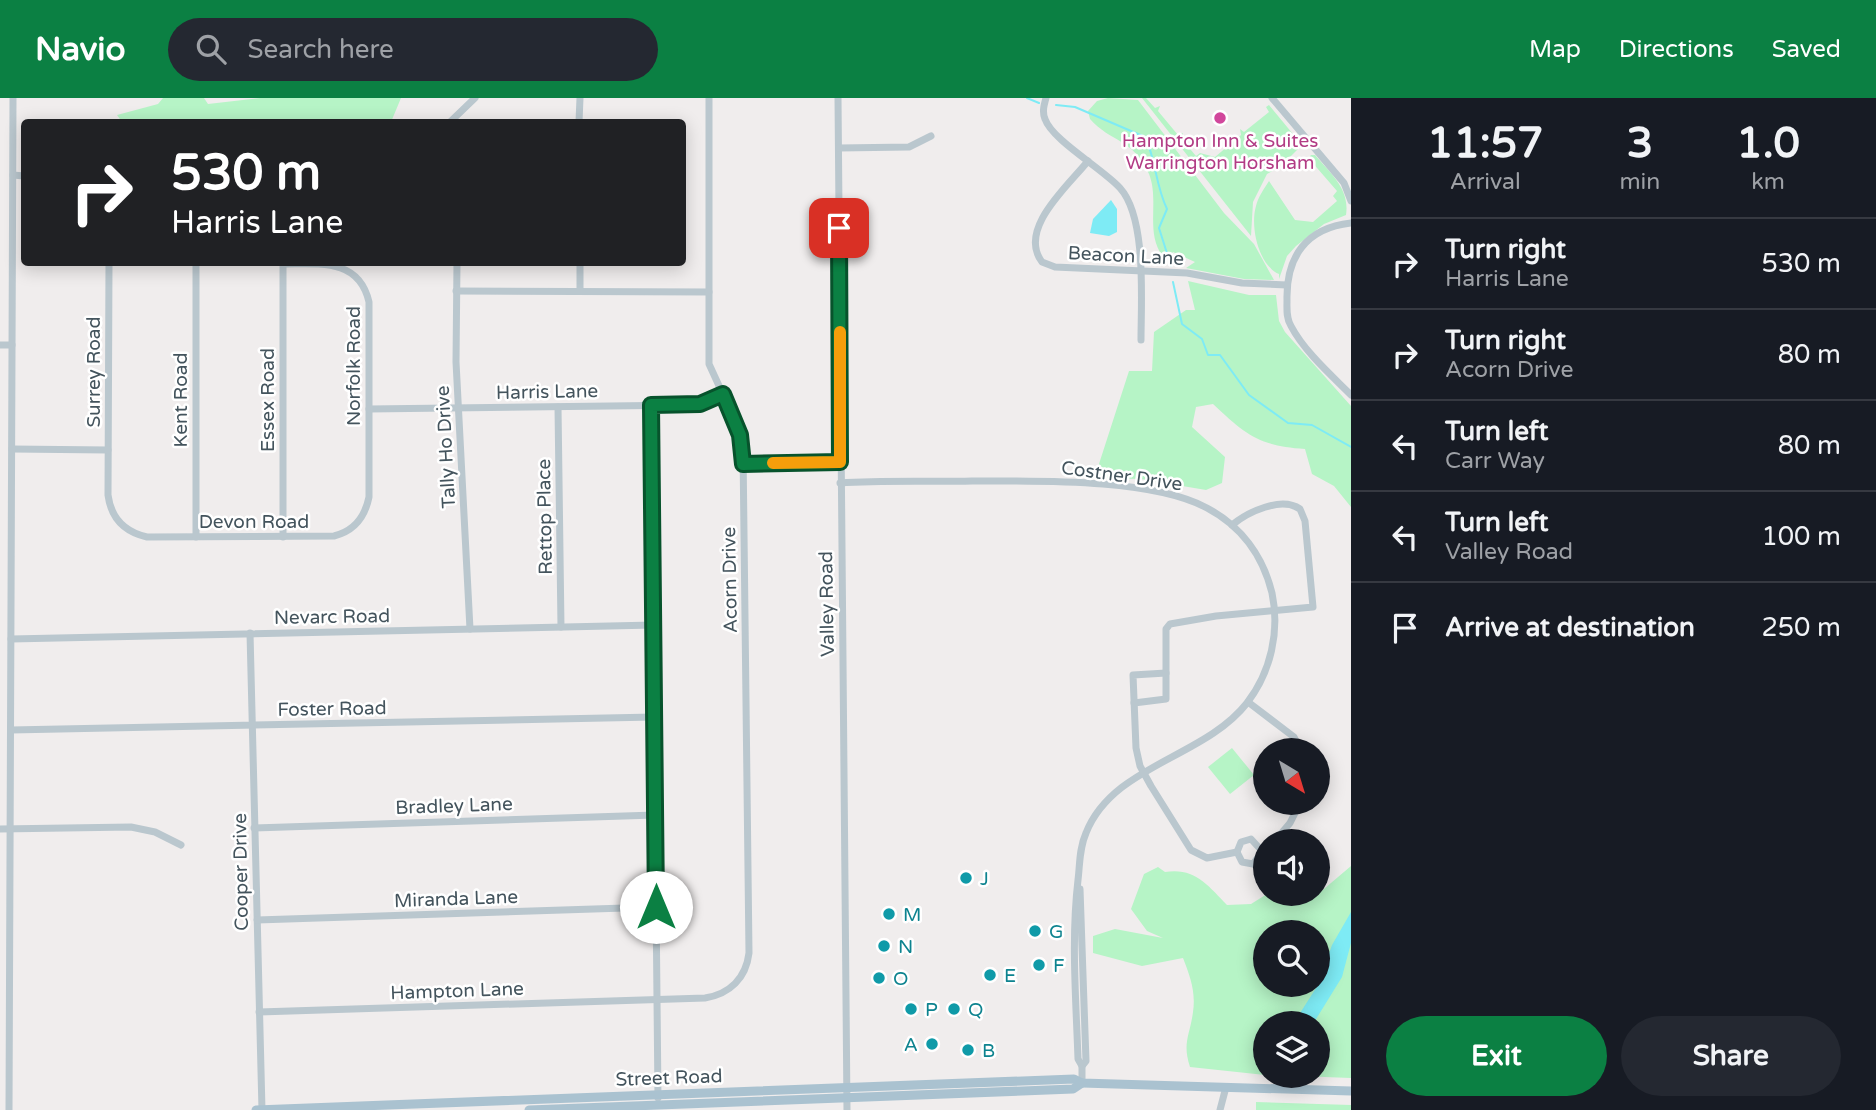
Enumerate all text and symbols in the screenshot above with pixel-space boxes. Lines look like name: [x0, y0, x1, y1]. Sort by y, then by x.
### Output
search box: [168, 18, 658, 81]
text: Navio: [35, 30, 126, 69]
icon: search: [192, 30, 230, 68]
text: Search here: [248, 34, 394, 65]
text: Map: [1529, 35, 1581, 64]
text: Directions: [1619, 35, 1734, 64]
text: Saved: [1772, 35, 1841, 64]
marker: Hampton Inn & Suites Warrington Horsham: [1212, 110, 1228, 126]
text: 11:57: [1427, 118, 1543, 169]
text: 3: [1627, 118, 1653, 169]
text: 1.0: [1736, 118, 1800, 169]
place label: Hampton Inn & Suites Warrington Horsham: [1122, 130, 1318, 174]
text: 530 m: [171, 144, 321, 203]
icon: right: [56, 147, 147, 238]
text: Arrival: [1450, 168, 1521, 196]
text: min: [1619, 168, 1660, 196]
text: km: [1751, 168, 1785, 196]
pin: [809, 198, 869, 258]
text: Harris Lane: [171, 204, 343, 242]
icon: arrive: [820, 209, 858, 247]
text: Turn right: [1445, 234, 1566, 265]
street label: Beacon Lane: [1067, 242, 1185, 270]
icon: right: [1386, 245, 1424, 283]
text: 530 m: [1761, 248, 1841, 279]
text: Harris Lane: [1445, 265, 1569, 293]
street label: Norfolk Road: [343, 306, 365, 426]
street label: Surrey Road: [83, 317, 105, 427]
text: Turn right: [1445, 325, 1566, 356]
icon: right: [1386, 336, 1424, 374]
text: 80 m: [1778, 339, 1841, 370]
street label: Essex Road: [257, 348, 279, 452]
street label: Kent Road: [170, 353, 192, 447]
text: Acorn Drive: [1445, 356, 1573, 384]
street label: Harris Lane: [496, 380, 598, 404]
street label: Tally Ho Drive: [432, 385, 460, 509]
text: Turn left: [1445, 416, 1548, 447]
icon: left: [1386, 427, 1424, 465]
text: 80 m: [1778, 430, 1841, 461]
text: Carr Way: [1445, 447, 1545, 475]
street label: Costner Drive: [1060, 457, 1184, 495]
street label: Rettop Place: [533, 459, 557, 575]
text: Turn left: [1445, 507, 1548, 538]
street label: Devon Road: [199, 511, 309, 533]
icon: left: [1386, 518, 1424, 556]
text: 100 m: [1761, 521, 1841, 552]
street label: Acorn Drive: [718, 527, 742, 633]
text: Valley Road: [1445, 538, 1573, 566]
street label: Valley Road: [815, 551, 839, 657]
street label: Nevarc Road: [274, 605, 390, 629]
icon: arrive: [1386, 609, 1424, 647]
text: Arrive at destination: [1445, 612, 1695, 643]
text: 250 m: [1761, 612, 1841, 643]
street label: Foster Road: [277, 697, 387, 721]
north arrow: [1253, 738, 1330, 816]
map controls: [1253, 738, 1330, 1088]
street label: Bradley Lane: [395, 793, 513, 819]
street label: Cooper Drive: [229, 813, 253, 931]
button: sound: [1253, 829, 1330, 906]
place label: J: [980, 868, 989, 890]
position arrow: [619, 870, 693, 944]
marker: J: [958, 870, 974, 886]
street label: Miranda Lane: [394, 886, 518, 912]
place label: M: [903, 904, 921, 926]
marker: M: [881, 906, 897, 922]
button: search: [1253, 920, 1330, 997]
place label: G: [1049, 921, 1063, 943]
marker: G: [1027, 923, 1043, 939]
place label: N: [898, 936, 913, 958]
marker: N: [876, 938, 892, 954]
place label: F: [1053, 955, 1065, 977]
marker: F: [1031, 957, 1047, 973]
place label: E: [1004, 965, 1016, 987]
marker: E: [982, 967, 998, 983]
place label: O: [893, 968, 908, 990]
marker: O: [871, 970, 887, 986]
street label: Hampton Lane: [390, 978, 524, 1004]
place label: P: [925, 999, 938, 1021]
place label: Q: [968, 999, 983, 1021]
marker: P: [903, 1001, 919, 1017]
marker: Q: [946, 1001, 962, 1017]
button: layers: [1253, 1011, 1330, 1088]
button: Exit: [1386, 1016, 1607, 1096]
button: Share: [1621, 1016, 1841, 1096]
place label: A: [904, 1034, 918, 1056]
marker: A: [924, 1036, 940, 1052]
place label: B: [982, 1040, 995, 1062]
marker: B: [960, 1042, 976, 1058]
street label: Street Road: [615, 1065, 723, 1091]

